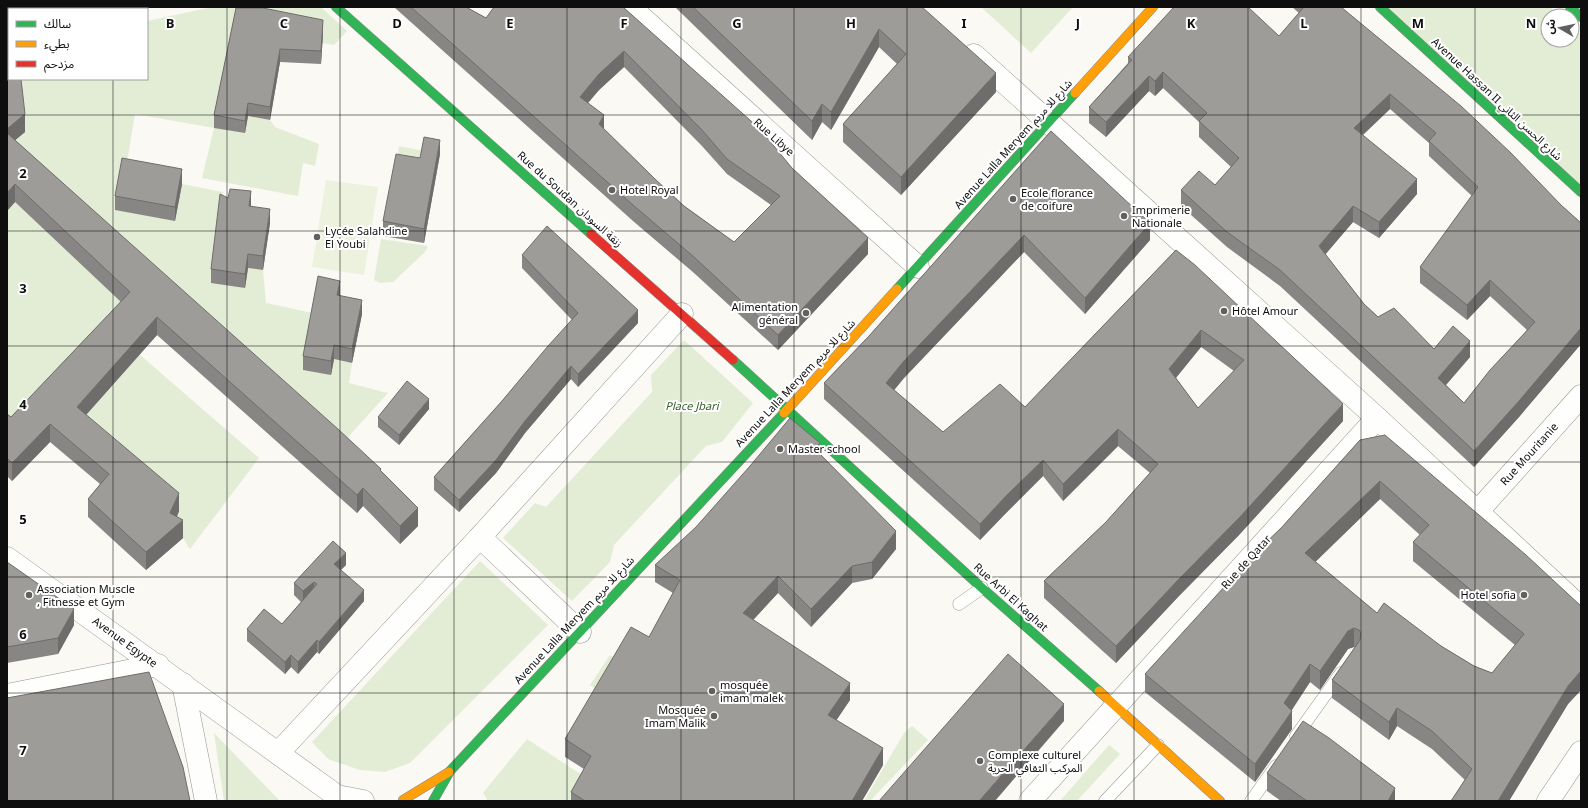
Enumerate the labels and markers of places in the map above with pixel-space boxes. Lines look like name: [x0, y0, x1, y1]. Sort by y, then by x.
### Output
place label: Hotel Royal: [620, 179, 679, 202]
place label: Ecole florance de coifure: [1021, 182, 1093, 218]
marker: Hotel Royal: [607, 185, 617, 195]
marker: Ecole florance de coifure: [1008, 194, 1018, 204]
place label: Imprimerie Nationale: [1132, 199, 1190, 235]
marker: Imprimerie Nationale: [1119, 211, 1129, 221]
place label: Lycée Salahdine El Youbi: [325, 220, 408, 256]
marker: Lycée Salahdine El Youbi: [312, 232, 322, 242]
place label: Alimentation général: [732, 296, 798, 332]
place label: Hôtel Amour: [1232, 300, 1298, 323]
marker: Hôtel Amour: [1219, 306, 1229, 316]
marker: Alimentation général: [801, 308, 811, 318]
place label: Master school: [788, 438, 861, 461]
marker: Master school: [775, 444, 785, 454]
place label: Association Muscle , Fitnesse et Gym: [37, 578, 135, 614]
place label: Hotel sofia: [1461, 584, 1516, 607]
marker: Association Muscle , Fitnesse et Gym: [24, 590, 34, 600]
marker: Hotel sofia: [1519, 590, 1529, 600]
place label: mosquée imam malek: [720, 674, 784, 710]
marker: mosquée imam malek: [707, 686, 717, 696]
place label: Mosquée Imam Malik: [645, 699, 706, 735]
marker: Mosquée Imam Malik: [709, 711, 719, 721]
place label: Complexe culturel المركب الثقافي الحرية: [988, 744, 1082, 780]
marker: Complexe culturel المركب الثقافي الحرية: [975, 756, 985, 766]

